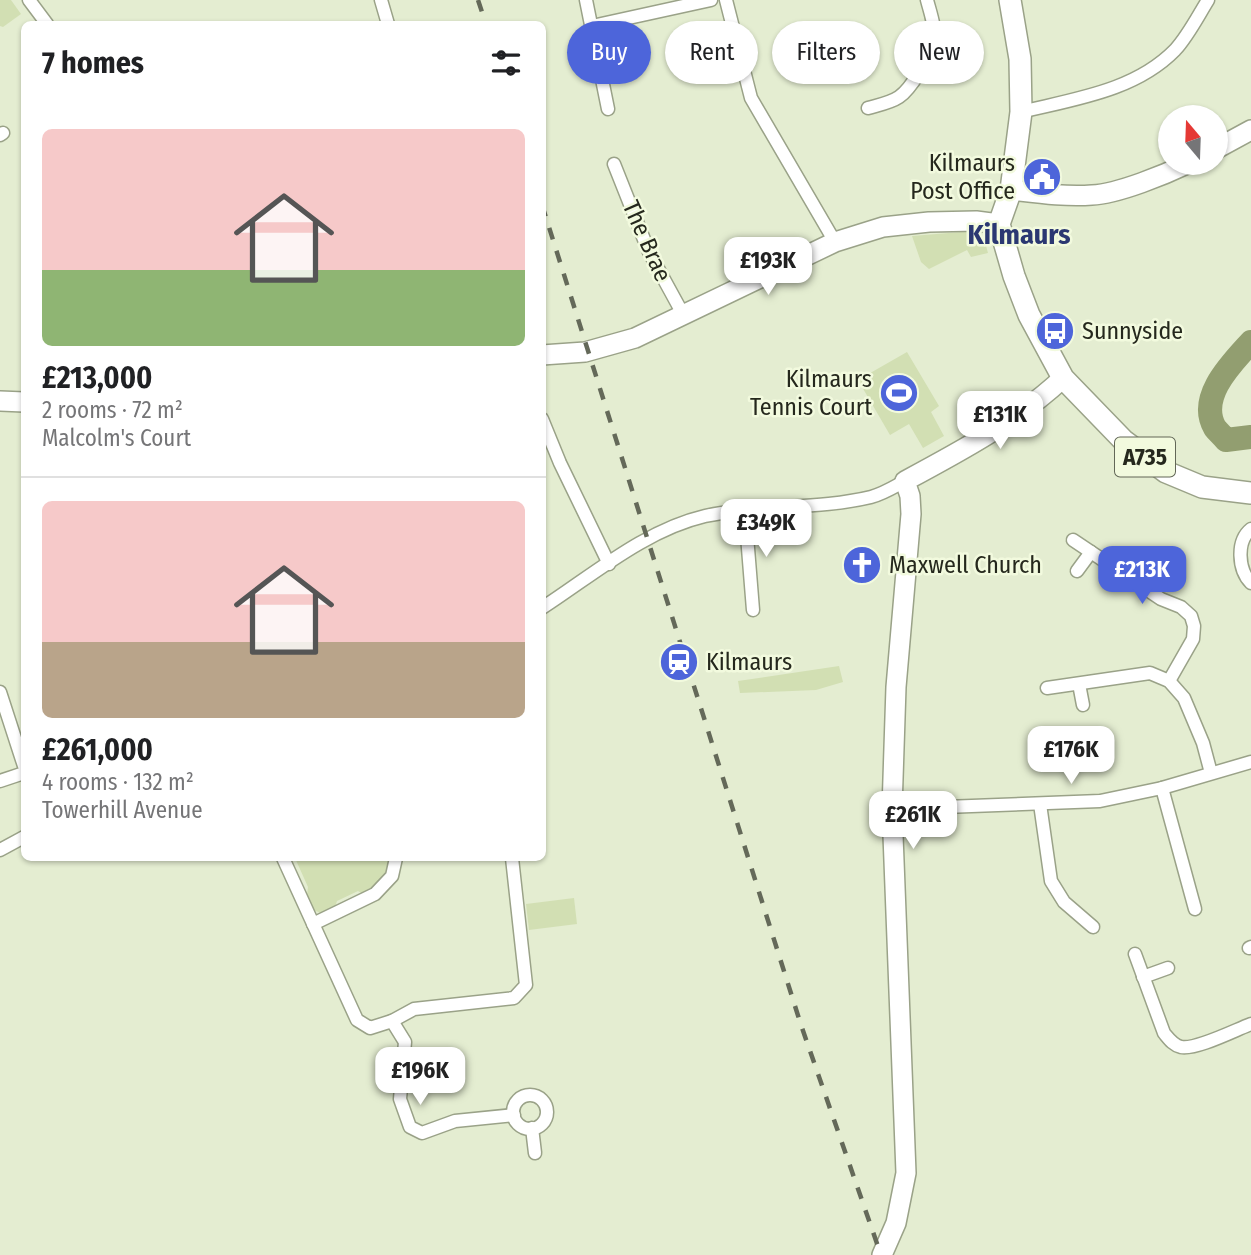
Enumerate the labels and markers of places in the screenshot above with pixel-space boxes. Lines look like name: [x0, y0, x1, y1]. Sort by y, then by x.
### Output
place label: Kilmaurs Post Office: [910, 149, 1015, 205]
public building icon: Kilmaurs Post Office: [1021, 156, 1063, 198]
pin: £193K: [719, 238, 817, 297]
bus stop icon: Sunnyside: [1034, 310, 1076, 352]
place label: Sunnyside: [1082, 317, 1183, 345]
place label: Kilmaurs Tennis Court: [750, 365, 872, 421]
sports icon: Kilmaurs Tennis Court: [878, 372, 920, 414]
pin: £131K: [951, 392, 1049, 451]
pin: £349K: [717, 500, 815, 559]
church icon: Maxwell Church: [841, 544, 883, 586]
pin: £213K: [1093, 546, 1191, 606]
place label: Maxwell Church: [889, 551, 1042, 579]
station icon: Kilmaurs: [658, 641, 700, 683]
place label: Kilmaurs: [706, 648, 792, 676]
pin: £176K: [1022, 726, 1120, 786]
pin: £261K: [864, 792, 962, 851]
pin: £196K: [371, 1048, 469, 1107]

